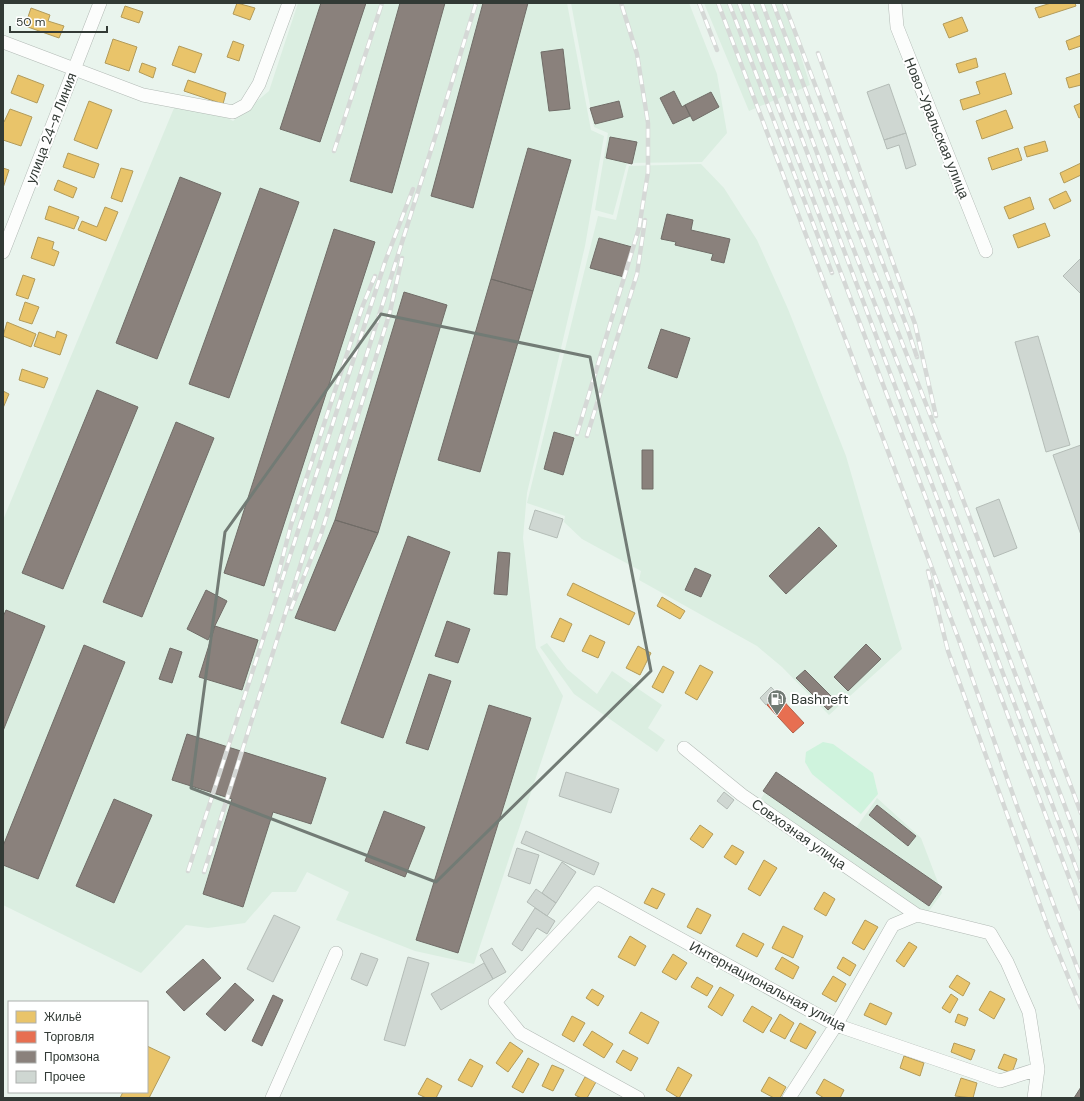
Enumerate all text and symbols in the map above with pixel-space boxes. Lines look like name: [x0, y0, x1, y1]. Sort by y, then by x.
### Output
scale bar: [10, 8, 107, 34]
text: 50 m: [16, 14, 45, 30]
street label: Ново-Уральская улица: [900, 55, 974, 201]
street label: улица 24-я Линия: [22, 70, 80, 186]
fuel station icon: Bashneft: [766, 688, 788, 716]
place label: Bashneft: [791, 690, 848, 708]
street label: Совхозная улица: [748, 795, 850, 873]
street label: Интернациональная улица: [686, 937, 850, 1035]
legend: [8, 1001, 148, 1093]
text: Жильё: [44, 1009, 82, 1025]
text: Торговля: [44, 1029, 94, 1045]
text: Промзона: [44, 1049, 100, 1065]
text: Прочее: [44, 1069, 86, 1085]

